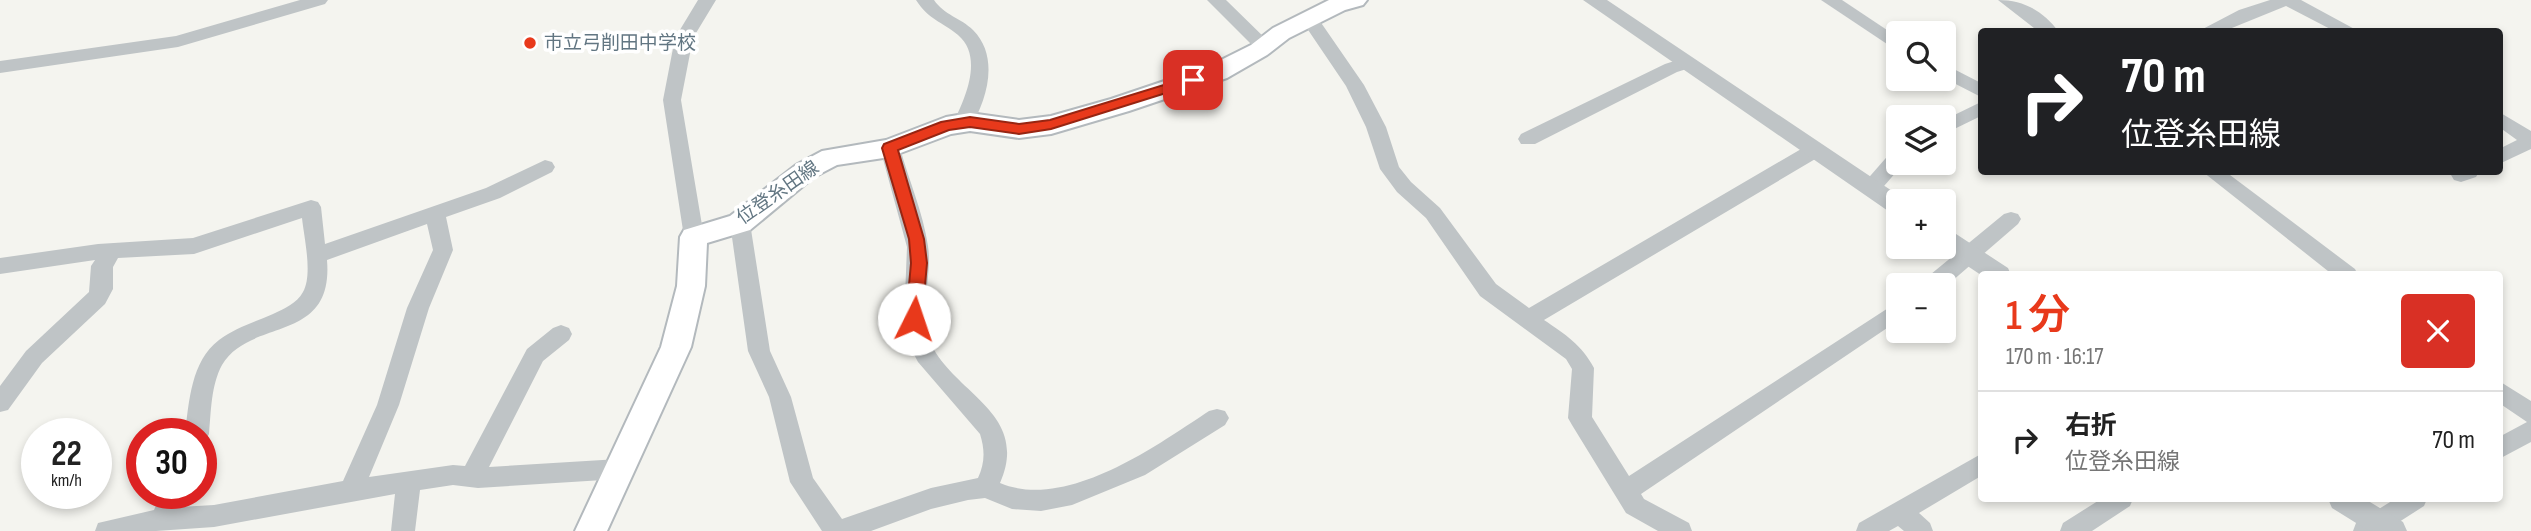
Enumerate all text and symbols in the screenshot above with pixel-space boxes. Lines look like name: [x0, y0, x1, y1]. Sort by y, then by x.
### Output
map controls: [1886, 21, 1956, 343]
button: search: [1886, 21, 1956, 91]
place label: 市立弓削田中学校: [544, 32, 696, 55]
marker: 市立弓削田中学校: [522, 35, 538, 51]
text: 70 m: [2121, 48, 2206, 107]
pin: [1163, 50, 1223, 110]
icon: right: [2006, 56, 2097, 147]
icon: arrive: [1174, 61, 1212, 99]
button: layers: [1886, 105, 1956, 175]
text: 位登糸田線: [2121, 116, 2281, 155]
street label: 位登糸田線: [732, 156, 824, 230]
button: +: [1886, 189, 1956, 259]
button: −: [1886, 273, 1956, 343]
position arrow: [877, 282, 951, 356]
text: 1 分: [2006, 291, 2070, 342]
button: close: [2401, 294, 2475, 368]
text: 170 m · 16:17: [2006, 343, 2103, 371]
text: 右折: [2065, 411, 2117, 442]
speed limit sign: 30: [126, 418, 217, 509]
icon: right: [2006, 421, 2044, 459]
text: 70 m: [2432, 425, 2475, 456]
text: 22: [51, 433, 82, 476]
text: 位登糸田線: [2065, 448, 2180, 476]
text: km/h: [51, 470, 82, 491]

